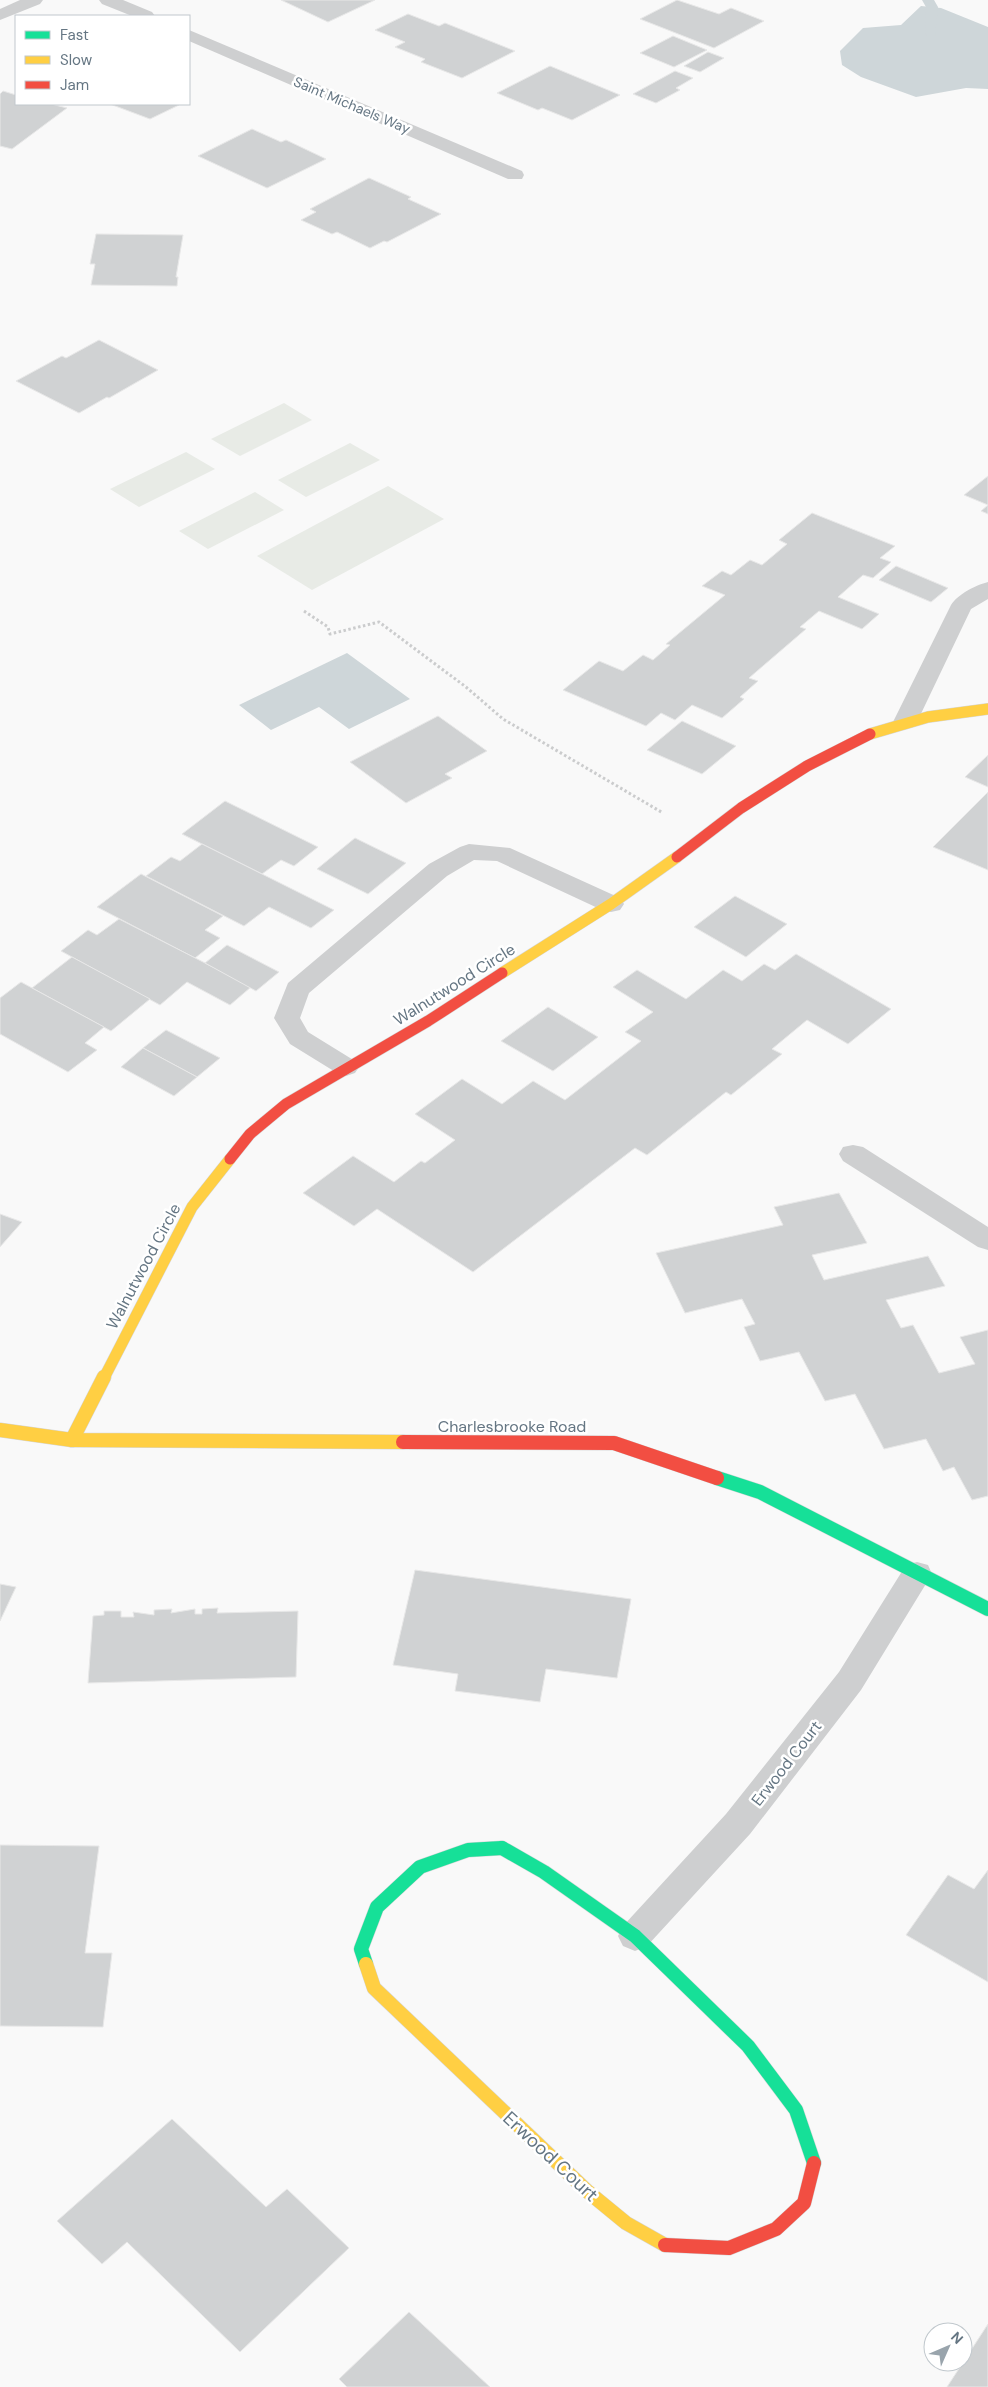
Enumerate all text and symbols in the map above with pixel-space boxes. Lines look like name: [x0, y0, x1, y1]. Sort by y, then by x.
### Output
legend: [15, 15, 190, 105]
text: Fast: [60, 25, 89, 45]
text: Slow: [60, 50, 93, 70]
street label: Saint Michaels Way: [291, 72, 413, 138]
text: Jam: [60, 75, 89, 95]
street label: Walnutwood Circle: [390, 939, 519, 1030]
street label: Walnutwood Circle: [101, 1200, 185, 1333]
street label: Charlesbrooke Road: [438, 1416, 586, 1437]
street label: Erwood Court: [747, 1716, 826, 1810]
street label: Erwood Court: [498, 2106, 604, 2207]
north arrow: [923, 2322, 973, 2372]
text: N: [947, 2328, 967, 2348]

